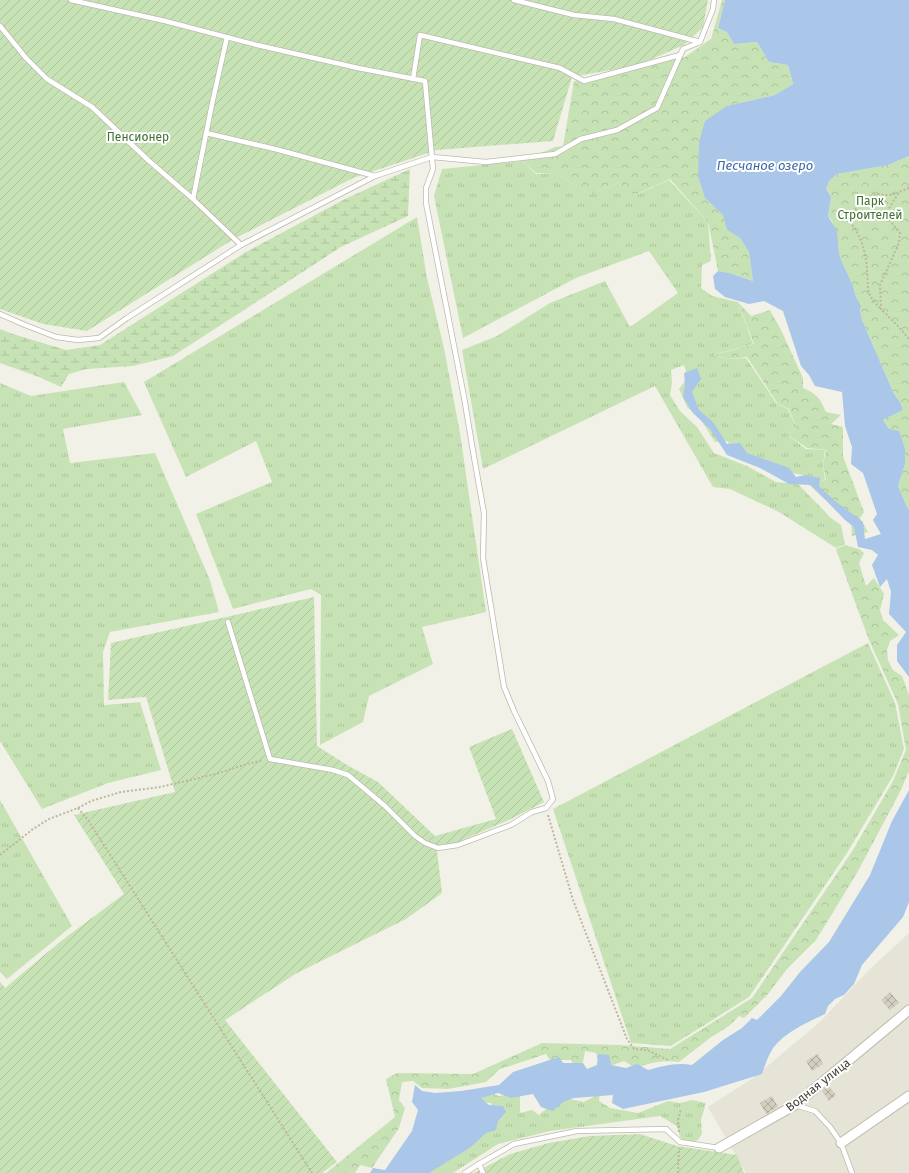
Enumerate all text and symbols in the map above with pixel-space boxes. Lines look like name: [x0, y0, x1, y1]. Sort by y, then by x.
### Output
park label: Пенсионер: [107, 130, 169, 144]
water label: Песчаное озеро: [717, 158, 813, 173]
park label: Парк Строителей: [837, 194, 903, 222]
street label: Водная улица: [783, 1056, 853, 1114]

